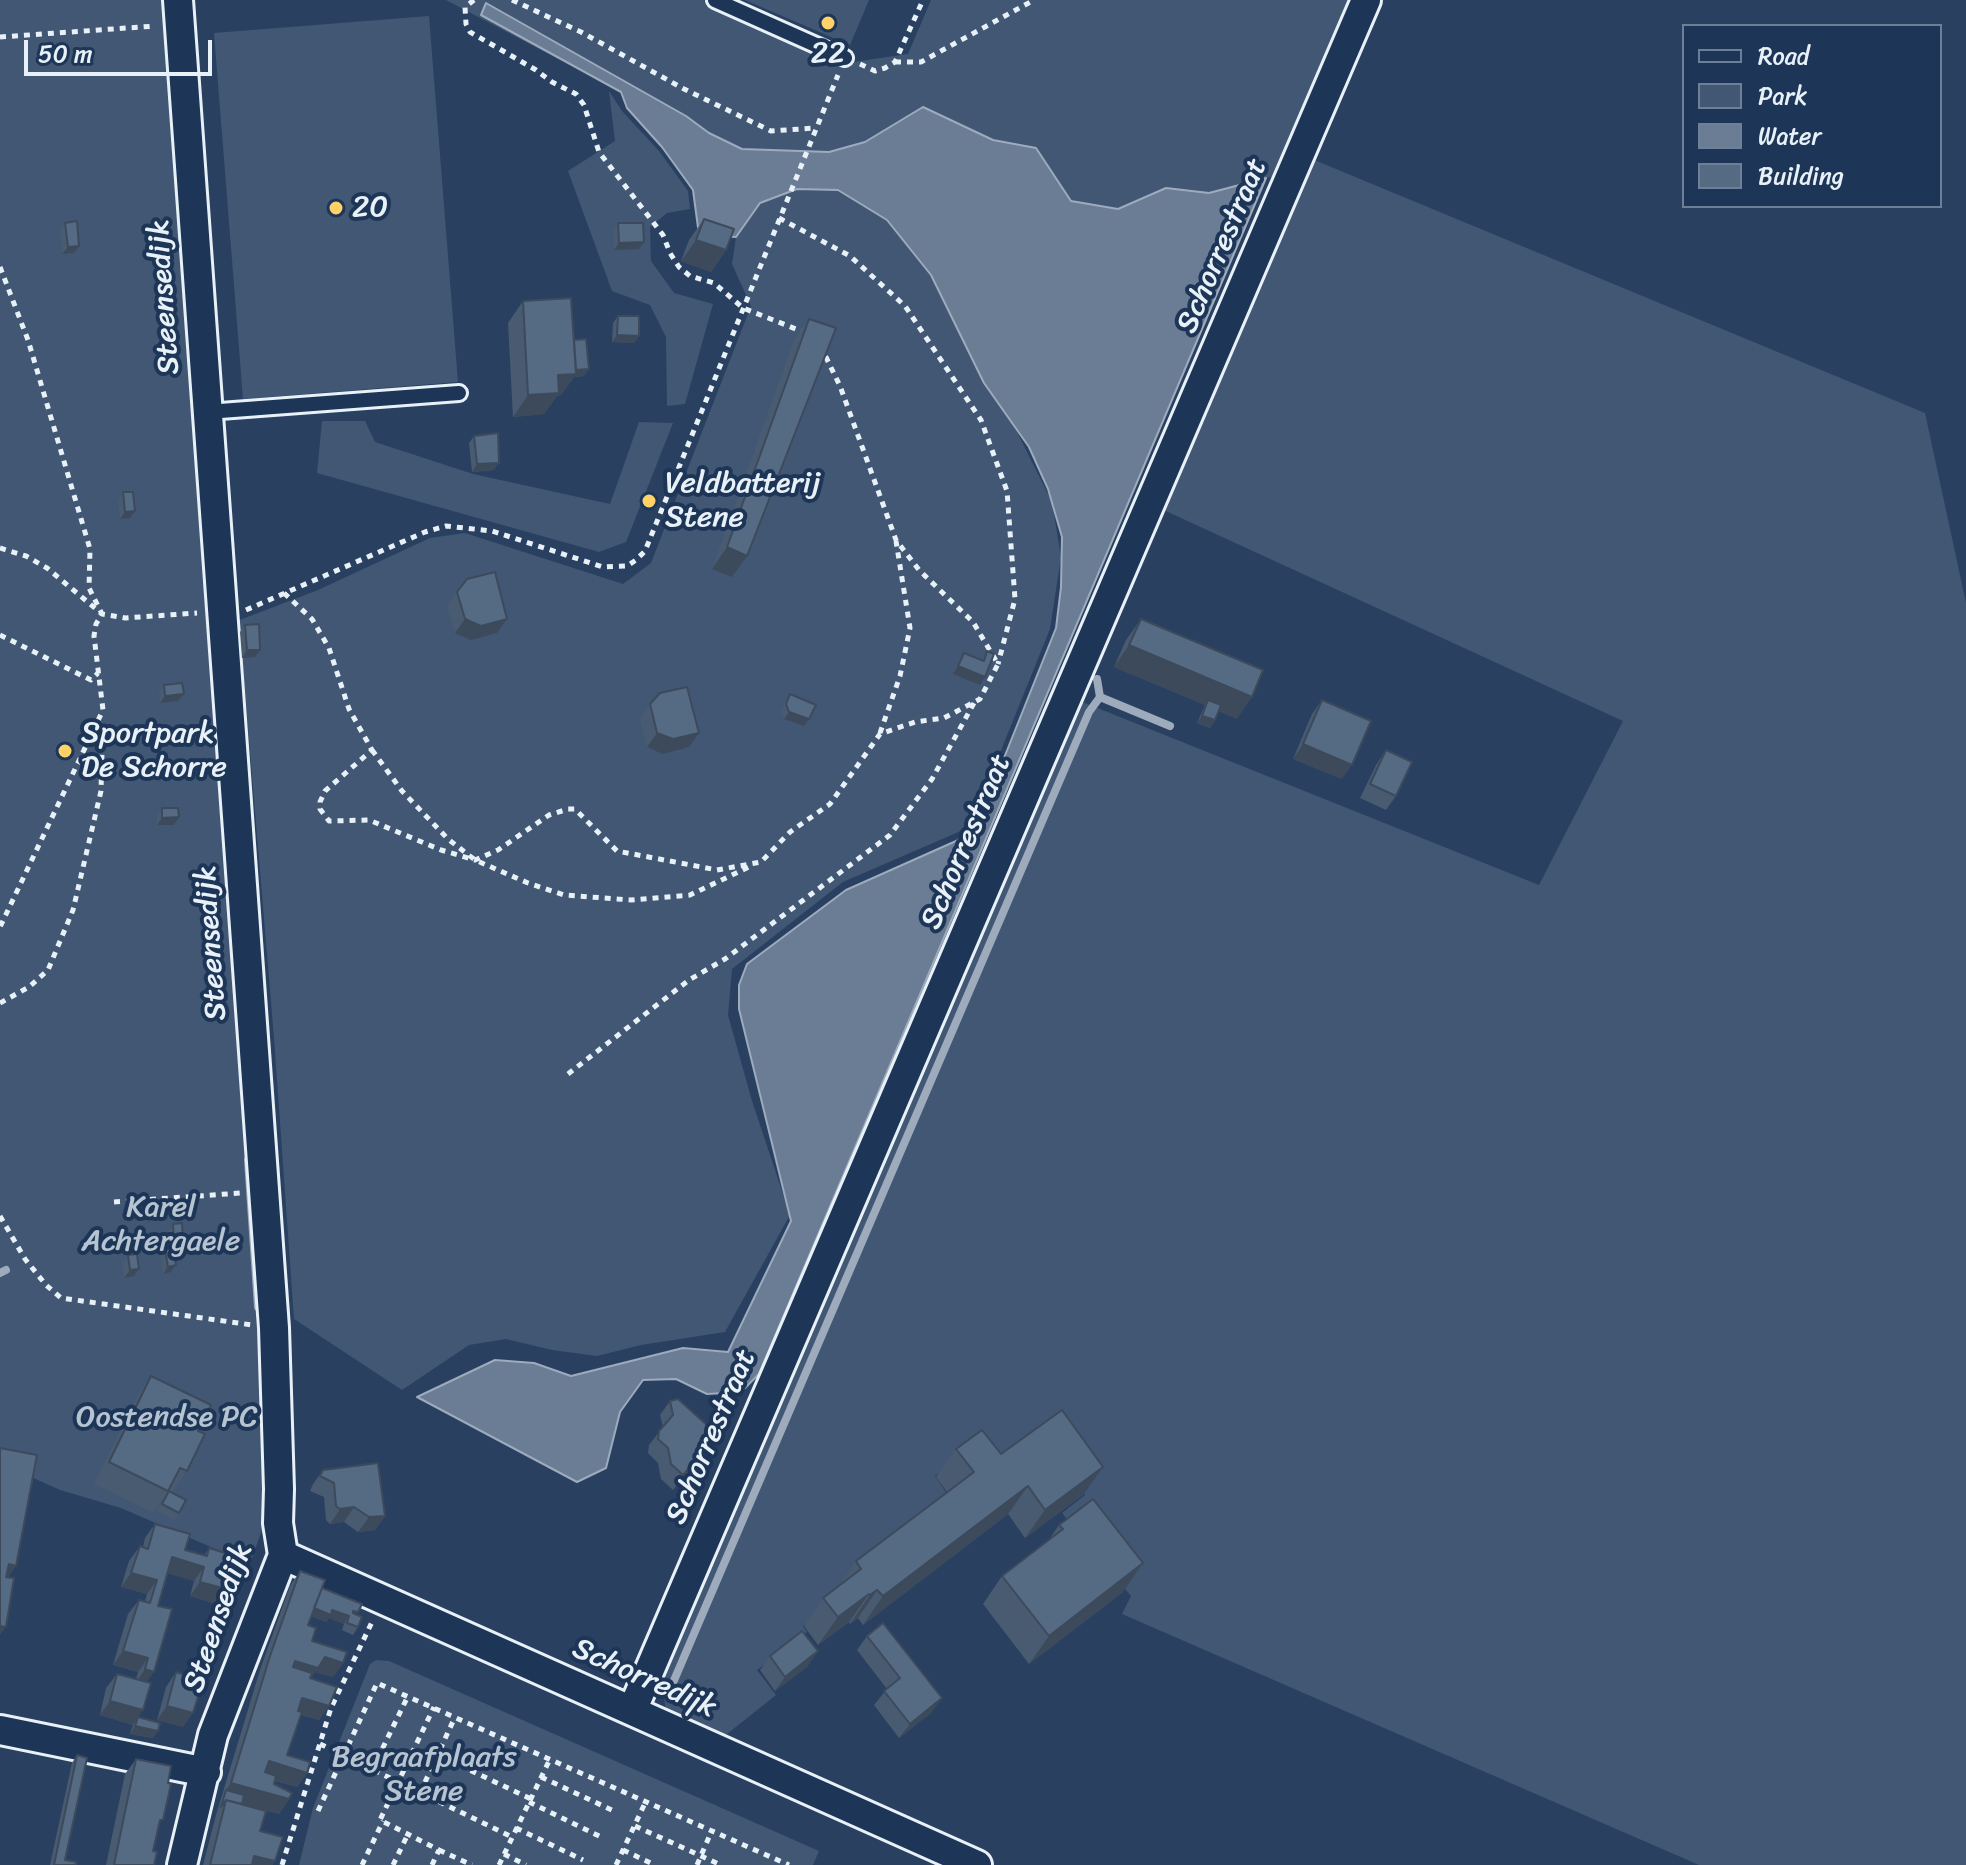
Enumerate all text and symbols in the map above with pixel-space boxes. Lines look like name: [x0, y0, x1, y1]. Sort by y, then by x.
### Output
marker: 22: [819, 14, 837, 32]
scale bar: [28, 24, 216, 74]
legend: [1682, 24, 1942, 208]
text: 50 m: [38, 33, 93, 75]
text: Road: [1758, 35, 1809, 77]
place label: 22: [811, 36, 845, 72]
text: Park: [1758, 75, 1807, 117]
text: Water: [1758, 115, 1821, 157]
street label: Schorrestraat: [1170, 153, 1276, 339]
text: Building: [1758, 155, 1844, 197]
place label: 20: [352, 190, 388, 226]
marker: 20: [327, 199, 345, 217]
street label: Steensedijk: [142, 218, 188, 376]
place label: Veldbatterij Stene: [665, 466, 821, 536]
marker: Veldbatterij Stene: [640, 492, 658, 510]
place label: Sportpark De Schorre: [81, 716, 227, 786]
marker: Sportpark De Schorre: [56, 742, 74, 760]
street label: Schorrestraat: [914, 749, 1020, 935]
street label: Steensedijk: [189, 864, 235, 1022]
park label: Karel Achtergaele: [82, 1190, 240, 1260]
street label: Schorrestraat: [659, 1344, 765, 1530]
park label: Oostendse PC: [76, 1400, 258, 1436]
street label: Steensedijk: [177, 1539, 261, 1697]
street label: Schorredijk: [567, 1631, 721, 1727]
park label: Begraafplaats Stene: [331, 1740, 517, 1810]

